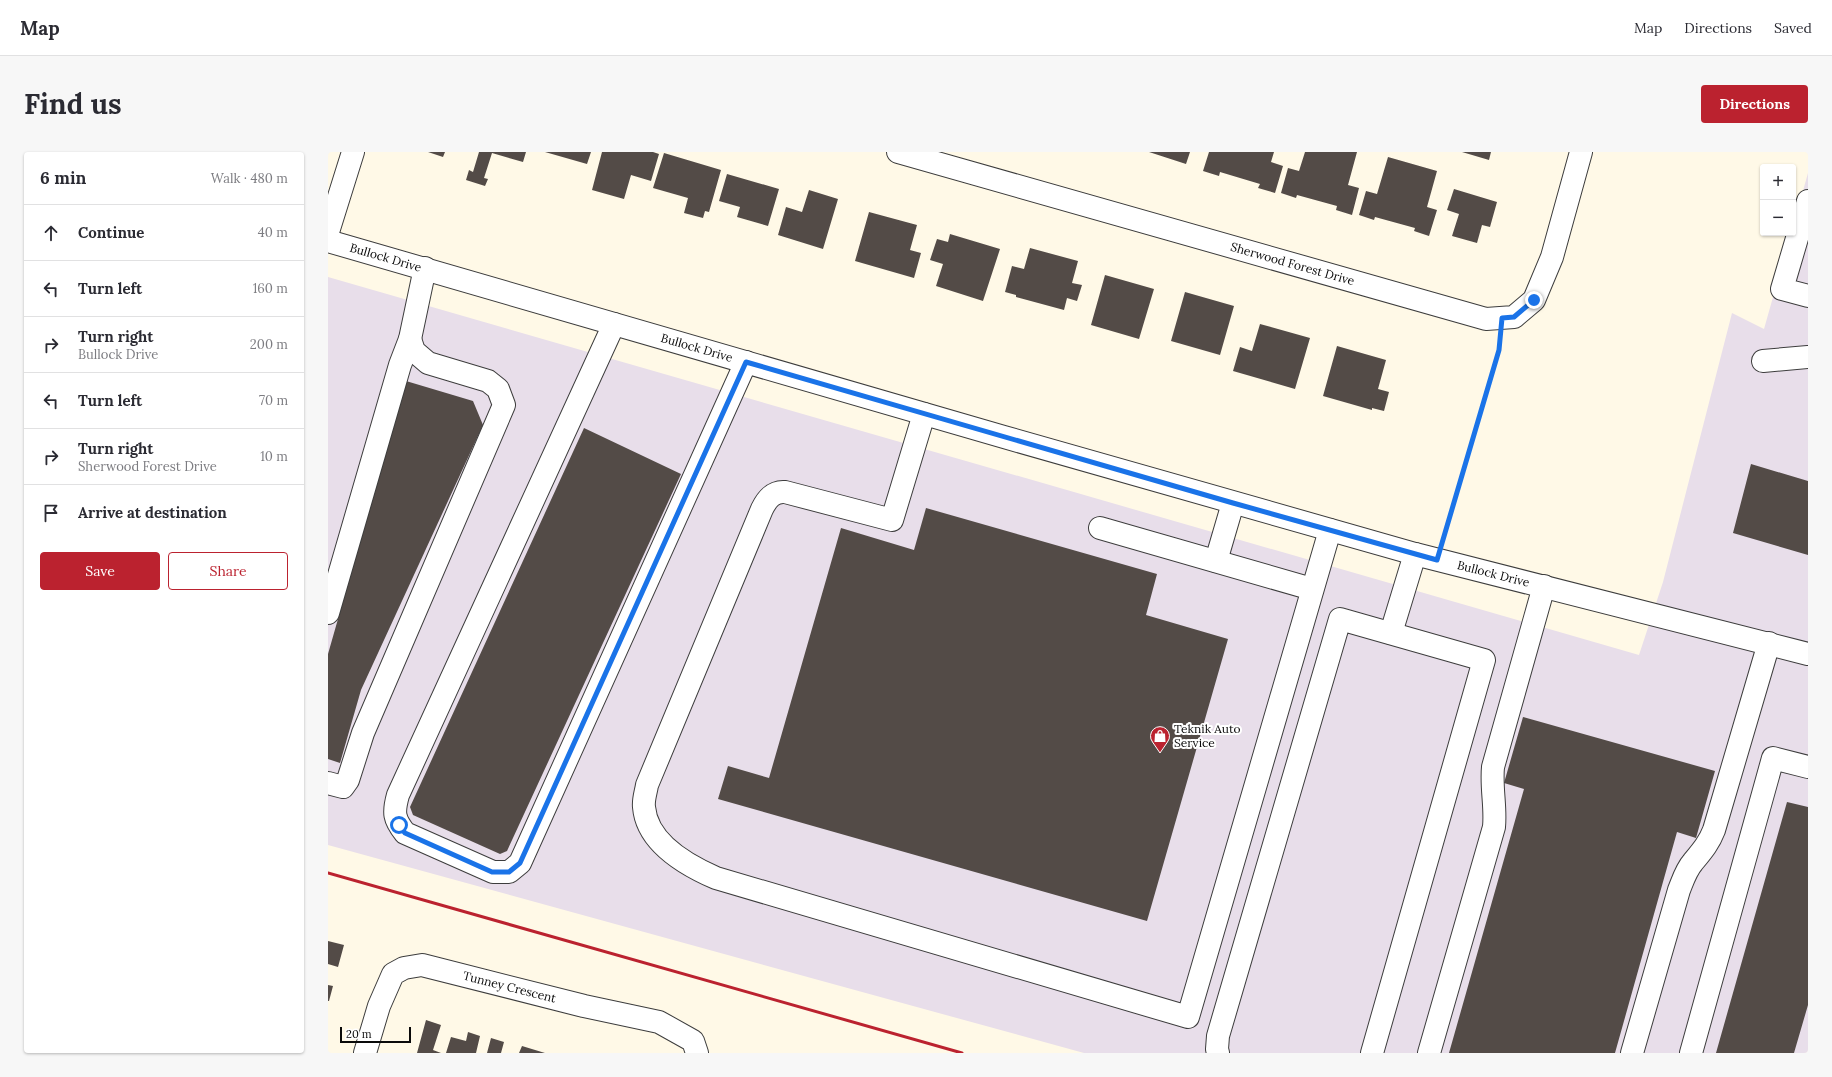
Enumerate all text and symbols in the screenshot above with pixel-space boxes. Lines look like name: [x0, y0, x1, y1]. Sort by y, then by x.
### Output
text: Map: [20, 16, 60, 40]
text: Map: [1634, 19, 1662, 37]
text: Directions: [1684, 19, 1752, 37]
text: Saved: [1774, 19, 1812, 37]
button: Directions: [1701, 85, 1808, 123]
text: Find us: [24, 86, 122, 122]
map controls: [1760, 164, 1796, 236]
button: +: [1760, 164, 1796, 200]
text: 6 min: [40, 167, 86, 189]
text: Walk · 480 m: [211, 170, 288, 187]
button: −: [1760, 200, 1796, 236]
icon: ahead: [40, 222, 62, 244]
text: Continue: [78, 223, 144, 242]
text: 40 m: [258, 224, 288, 241]
street label: Sherwood Forest Drive: [1229, 239, 1357, 288]
street label: Bullock Drive: [348, 240, 424, 275]
icon: left: [40, 278, 62, 300]
text: Turn left: [78, 279, 142, 298]
text: 160 m: [253, 280, 288, 297]
route end: [1525, 291, 1543, 309]
text: Turn right: [78, 327, 154, 346]
street label: Bullock Drive: [659, 330, 735, 365]
icon: right: [40, 334, 62, 356]
text: 200 m: [250, 336, 288, 353]
text: Bullock Drive: [78, 346, 158, 363]
icon: left: [40, 390, 62, 412]
text: Turn left: [78, 391, 142, 410]
text: 70 m: [259, 392, 288, 409]
text: Turn right: [78, 439, 154, 458]
icon: right: [40, 446, 62, 468]
text: 10 m: [260, 448, 288, 465]
text: Sherwood Forest Drive: [78, 458, 217, 475]
icon: arrive: [40, 502, 62, 524]
text: Arrive at destination: [78, 503, 227, 522]
button: Save: [40, 552, 160, 590]
button: Share: [168, 552, 288, 590]
street label: Bullock Drive: [1456, 557, 1532, 590]
place label: Teknik Auto Service: [1174, 721, 1241, 750]
shop icon: Teknik Auto Service: [1149, 725, 1171, 753]
route start: [390, 816, 408, 834]
street label: Tunney Crescent: [461, 968, 558, 1006]
scale bar: [340, 1025, 411, 1044]
text: 20 m: [346, 1027, 371, 1041]

